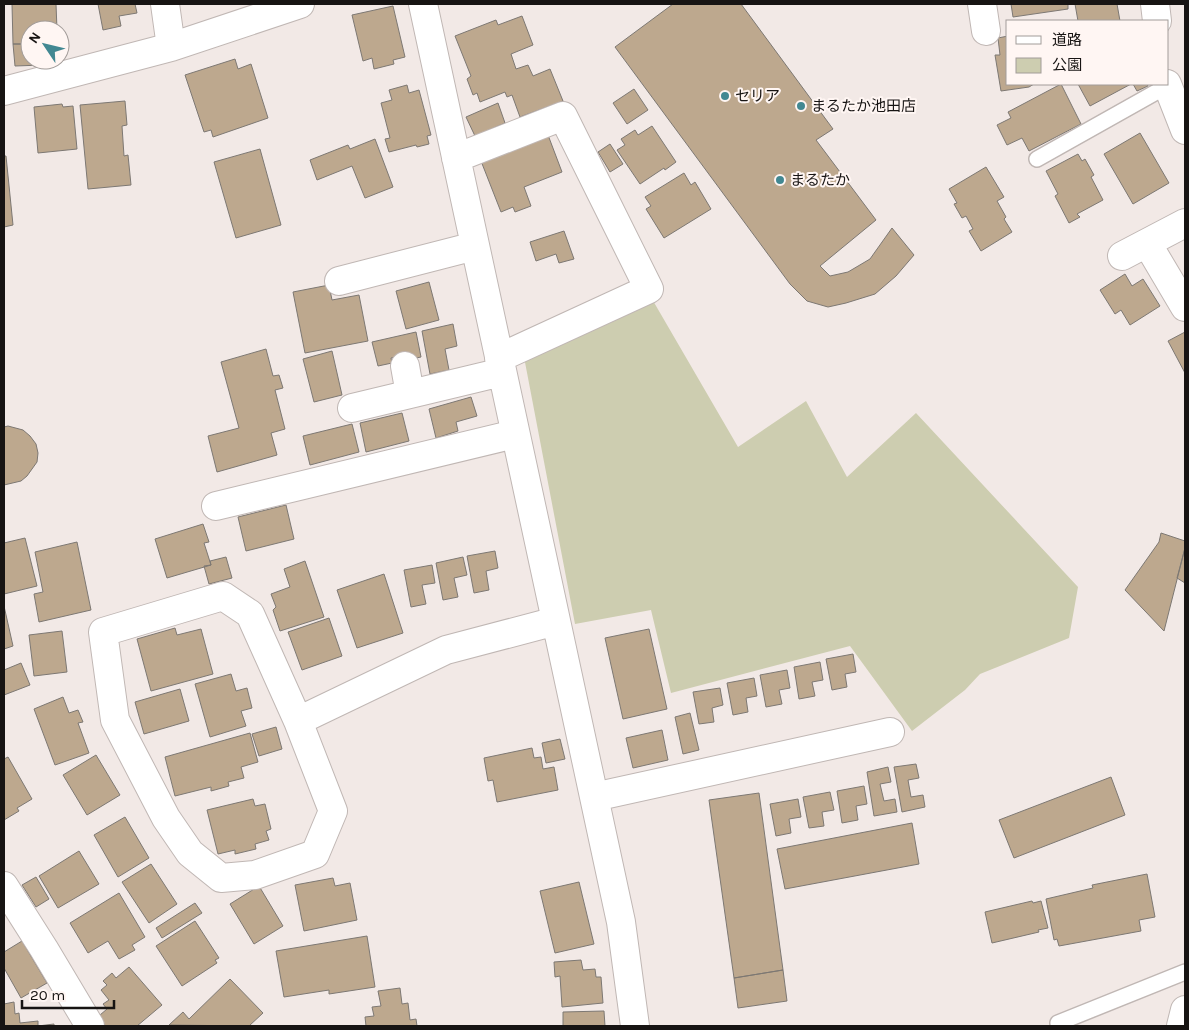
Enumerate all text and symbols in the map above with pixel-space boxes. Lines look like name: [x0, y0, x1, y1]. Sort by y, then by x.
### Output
north arrow: [20, 20, 70, 70]
legend: [1006, 20, 1169, 85]
text: N: [25, 29, 45, 47]
text: 道路: [1052, 31, 1082, 49]
text: 公園: [1052, 56, 1082, 74]
place label: セリア: [735, 87, 780, 105]
marker: セリア: [719, 90, 731, 102]
place label: まるたか池田店: [811, 97, 916, 115]
marker: まるたか池田店: [795, 100, 807, 112]
place label: まるたか: [790, 171, 850, 189]
marker: まるたか: [774, 174, 786, 186]
scale bar: [22, 978, 115, 1010]
text: 20 m: [30, 986, 65, 1004]

